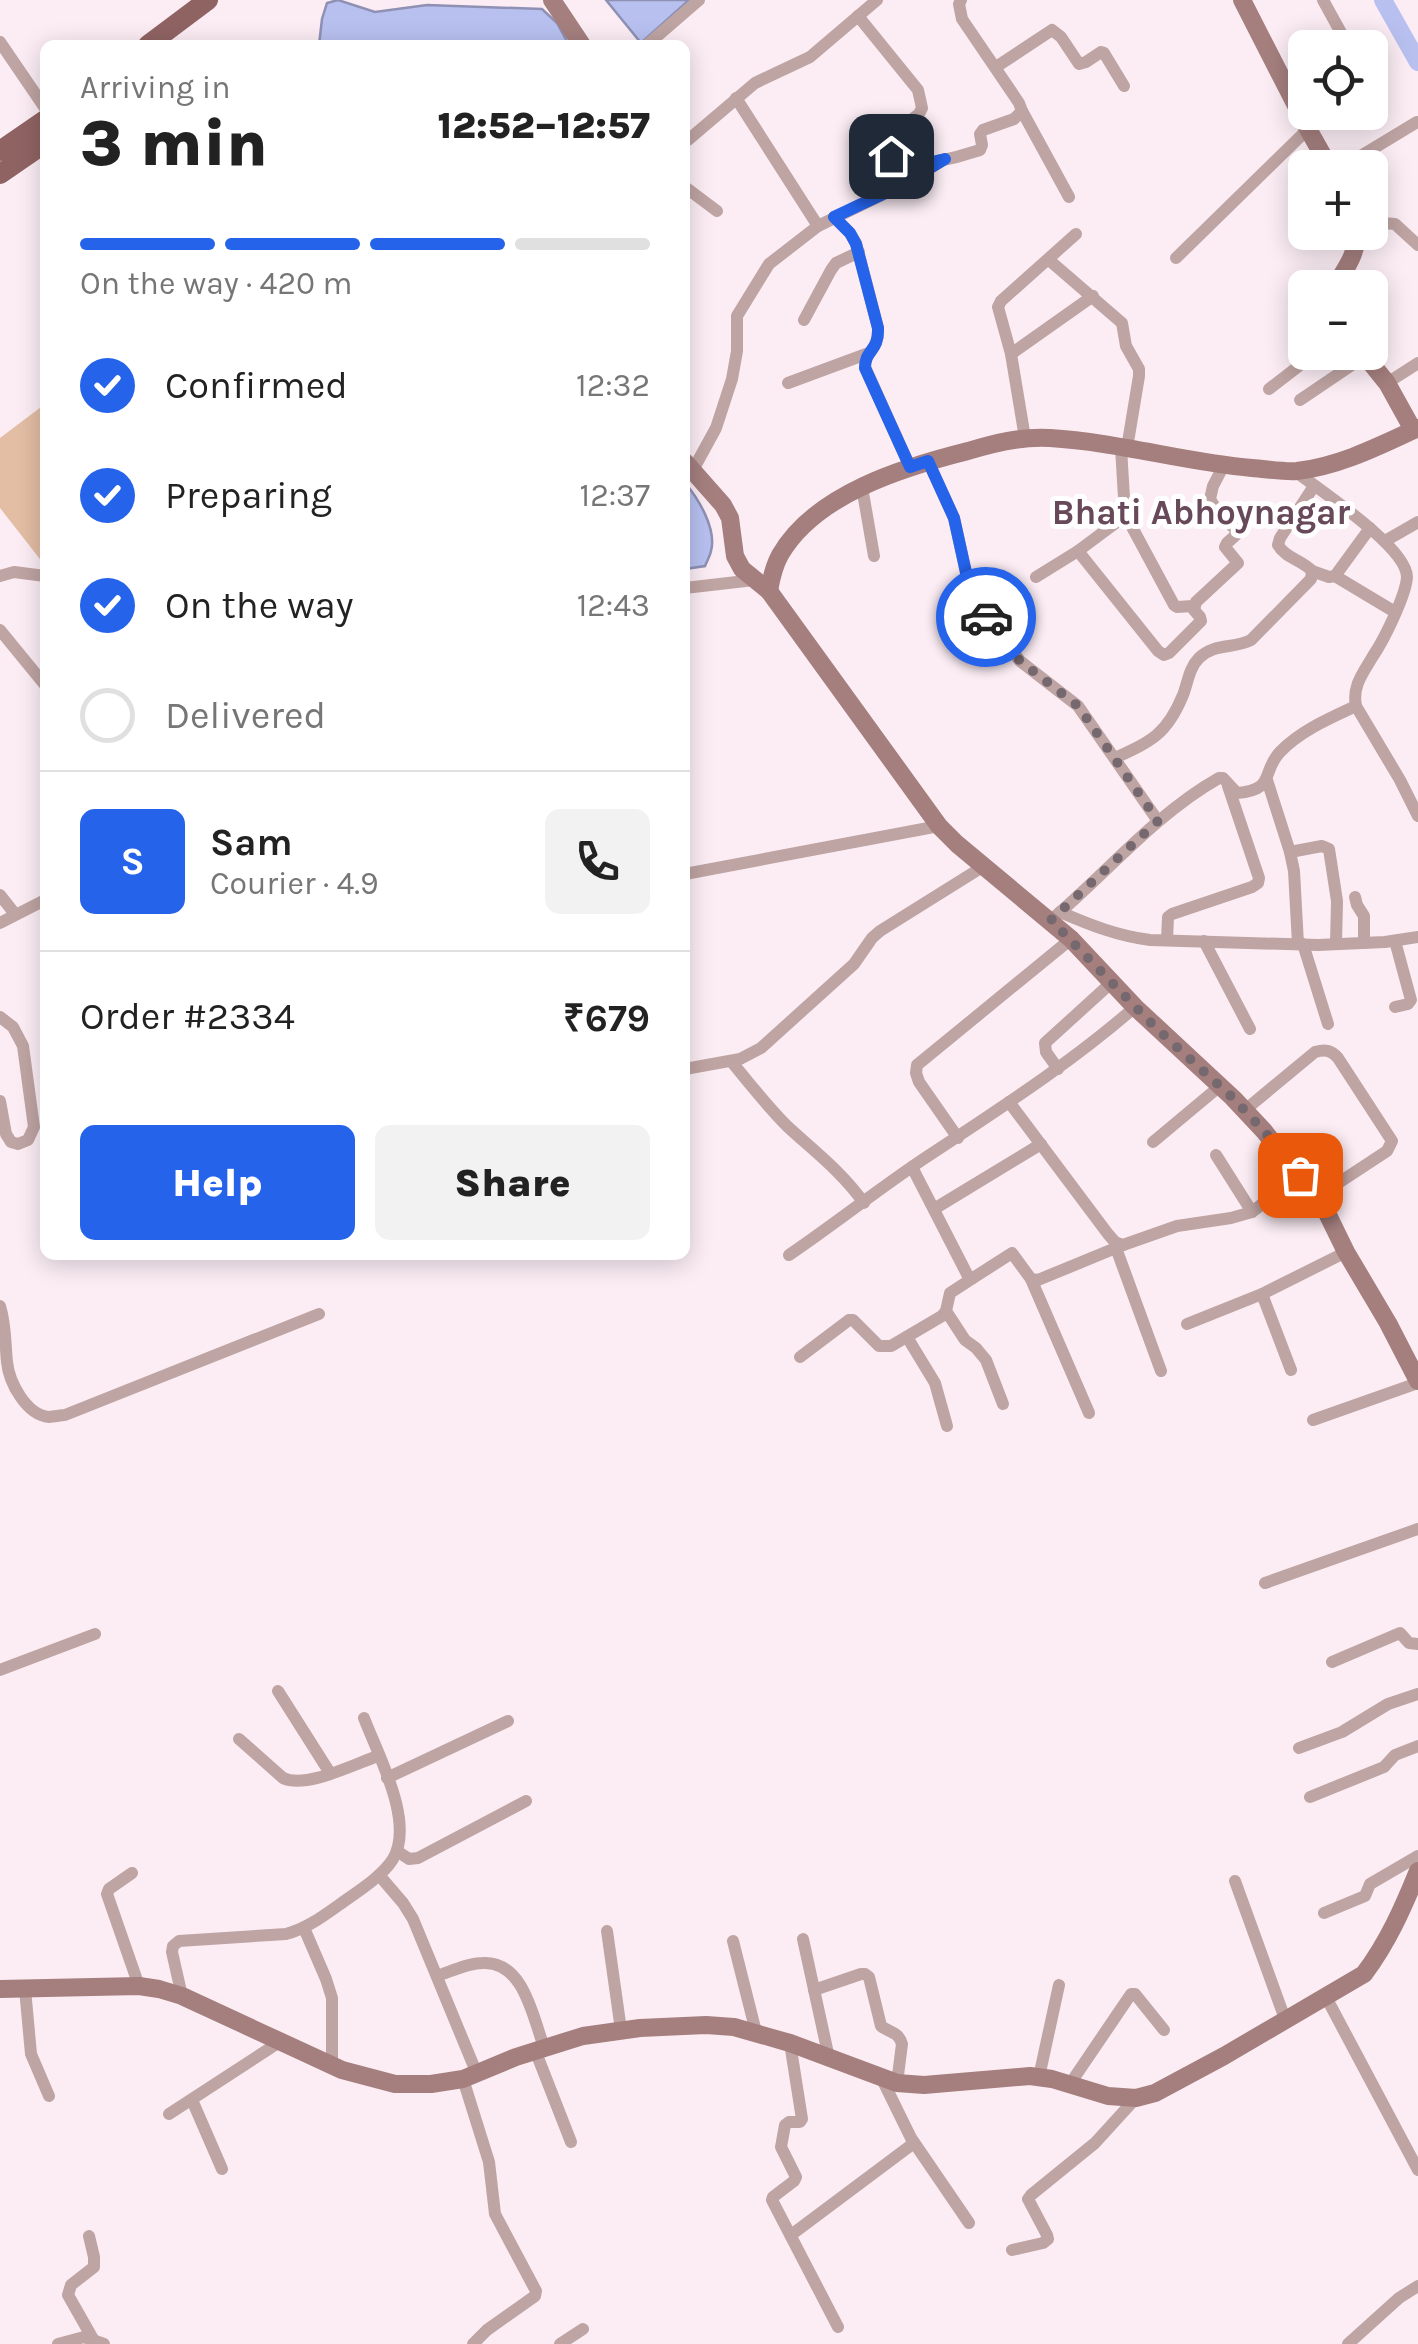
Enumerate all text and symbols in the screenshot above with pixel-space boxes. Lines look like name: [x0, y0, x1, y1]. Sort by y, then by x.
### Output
map controls: [1288, 30, 1388, 370]
button: locate: [1288, 30, 1388, 130]
text: Arriving in: [80, 69, 231, 106]
text: 12:52–12:57: [437, 103, 650, 148]
text: 3 min: [80, 105, 268, 181]
pin: [849, 114, 934, 199]
icon: home: [864, 129, 919, 184]
button: +: [1288, 150, 1388, 250]
text: On the way · 420 m: [80, 265, 353, 302]
button: −: [1288, 270, 1388, 370]
icon: check: [80, 358, 135, 413]
text: Confirmed: [165, 363, 348, 408]
text: 12:32: [576, 367, 650, 404]
icon: check: [80, 468, 135, 523]
text: Preparing: [165, 473, 332, 518]
text: 12:37: [580, 477, 650, 514]
district label: Bhati Abhoynagar: [1052, 492, 1351, 534]
courier: [936, 567, 1036, 667]
icon: check: [80, 578, 135, 633]
text: On the way: [165, 583, 353, 628]
text: 12:43: [577, 587, 650, 624]
icon: car: [959, 590, 1014, 645]
text: Delivered: [165, 693, 326, 738]
button: phone: [545, 809, 650, 914]
text: Sam: [210, 820, 293, 865]
text: S: [120, 839, 145, 884]
text: Courier · 4.9: [210, 865, 379, 902]
text: Order #2334: [80, 994, 295, 1039]
text: ₹679: [563, 996, 650, 1041]
button: Help: [80, 1125, 355, 1240]
button: Share: [375, 1125, 650, 1240]
pin: [1258, 1133, 1343, 1218]
icon: bag: [1273, 1148, 1328, 1203]

